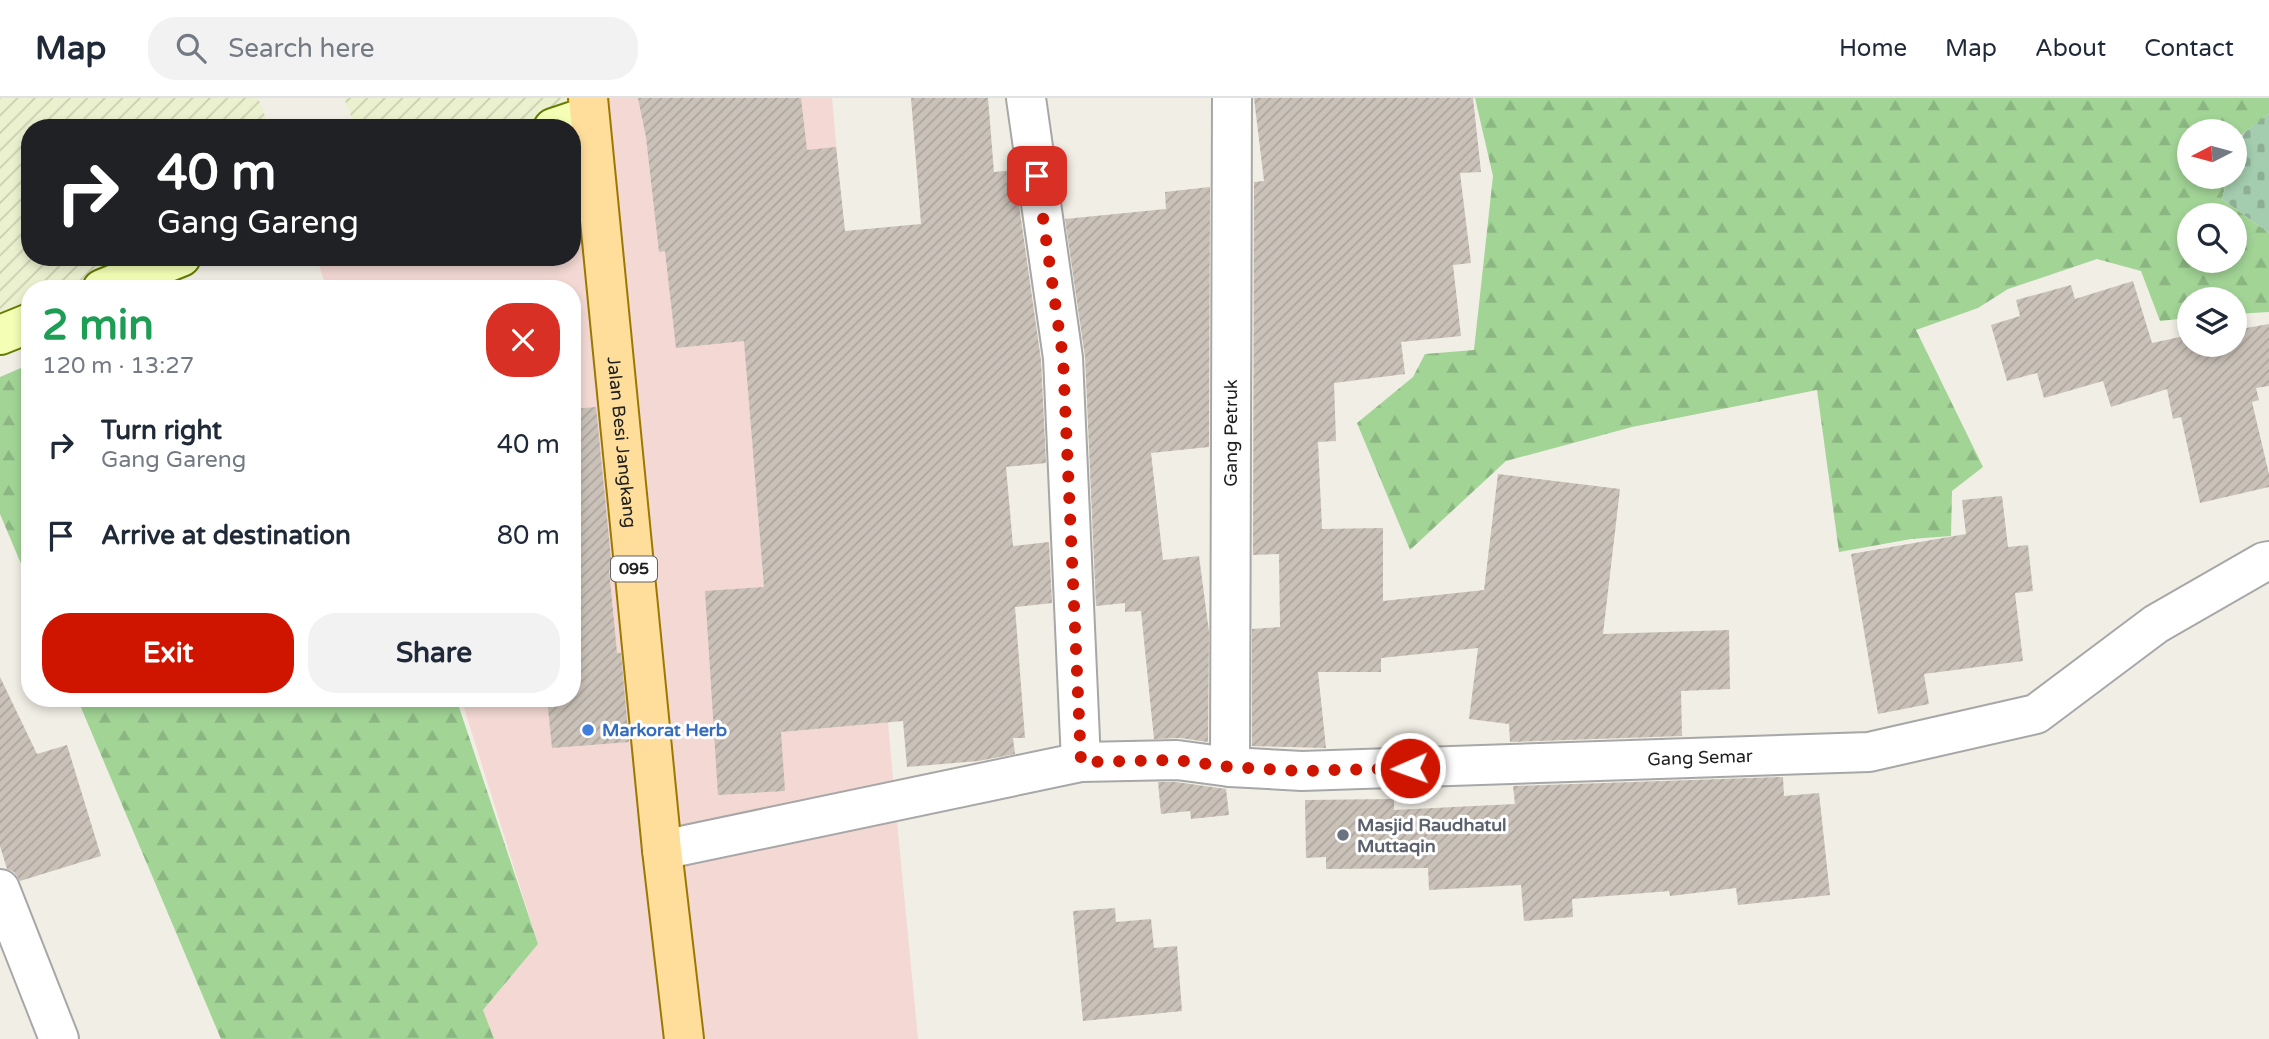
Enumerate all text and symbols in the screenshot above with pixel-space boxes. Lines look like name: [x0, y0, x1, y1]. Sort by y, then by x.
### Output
search box: [148, 17, 638, 80]
text: Map: [35, 29, 106, 68]
icon: search: [172, 29, 210, 67]
text: Search here: [228, 33, 374, 64]
text: Home: [1839, 34, 1907, 63]
text: Map: [1945, 34, 1997, 63]
text: About: [2035, 34, 2106, 63]
text: Contact: [2144, 34, 2234, 63]
north arrow: [2177, 119, 2247, 189]
map controls: [2177, 119, 2247, 357]
text: 40 m: [157, 144, 276, 203]
pin: [1007, 146, 1067, 206]
icon: right: [42, 147, 133, 238]
icon: arrive: [1018, 157, 1056, 195]
button: search: [2177, 203, 2247, 273]
text: Gang Gareng: [157, 204, 359, 242]
button: layers: [2177, 287, 2247, 357]
text: 2 min: [42, 300, 154, 351]
button: close: [486, 303, 560, 377]
text: 120 m · 13:27: [42, 352, 194, 380]
street label: Jalan Besi Jangkang: [603, 356, 641, 529]
street label: Gang Petruk: [1220, 379, 1242, 487]
text: Turn right: [101, 415, 222, 446]
icon: right: [42, 426, 80, 464]
text: 40 m: [497, 429, 560, 460]
text: Gang Gareng: [101, 446, 246, 474]
icon: arrive: [42, 517, 80, 555]
text: Arrive at destination: [101, 520, 351, 551]
text: 80 m: [497, 520, 560, 551]
road number: 095: [611, 556, 657, 582]
button: Exit: [42, 613, 294, 693]
button: Share: [308, 613, 560, 693]
place label: Markorat Herb: [602, 719, 727, 741]
marker: Markorat Herb: [580, 722, 596, 738]
position arrow: [1373, 731, 1447, 805]
street label: Gang Semar: [1647, 745, 1753, 770]
place label: Masjid Raudhatul Muttaqin: [1357, 814, 1507, 857]
marker: Masjid Raudhatul Muttaqin: [1335, 827, 1351, 843]

